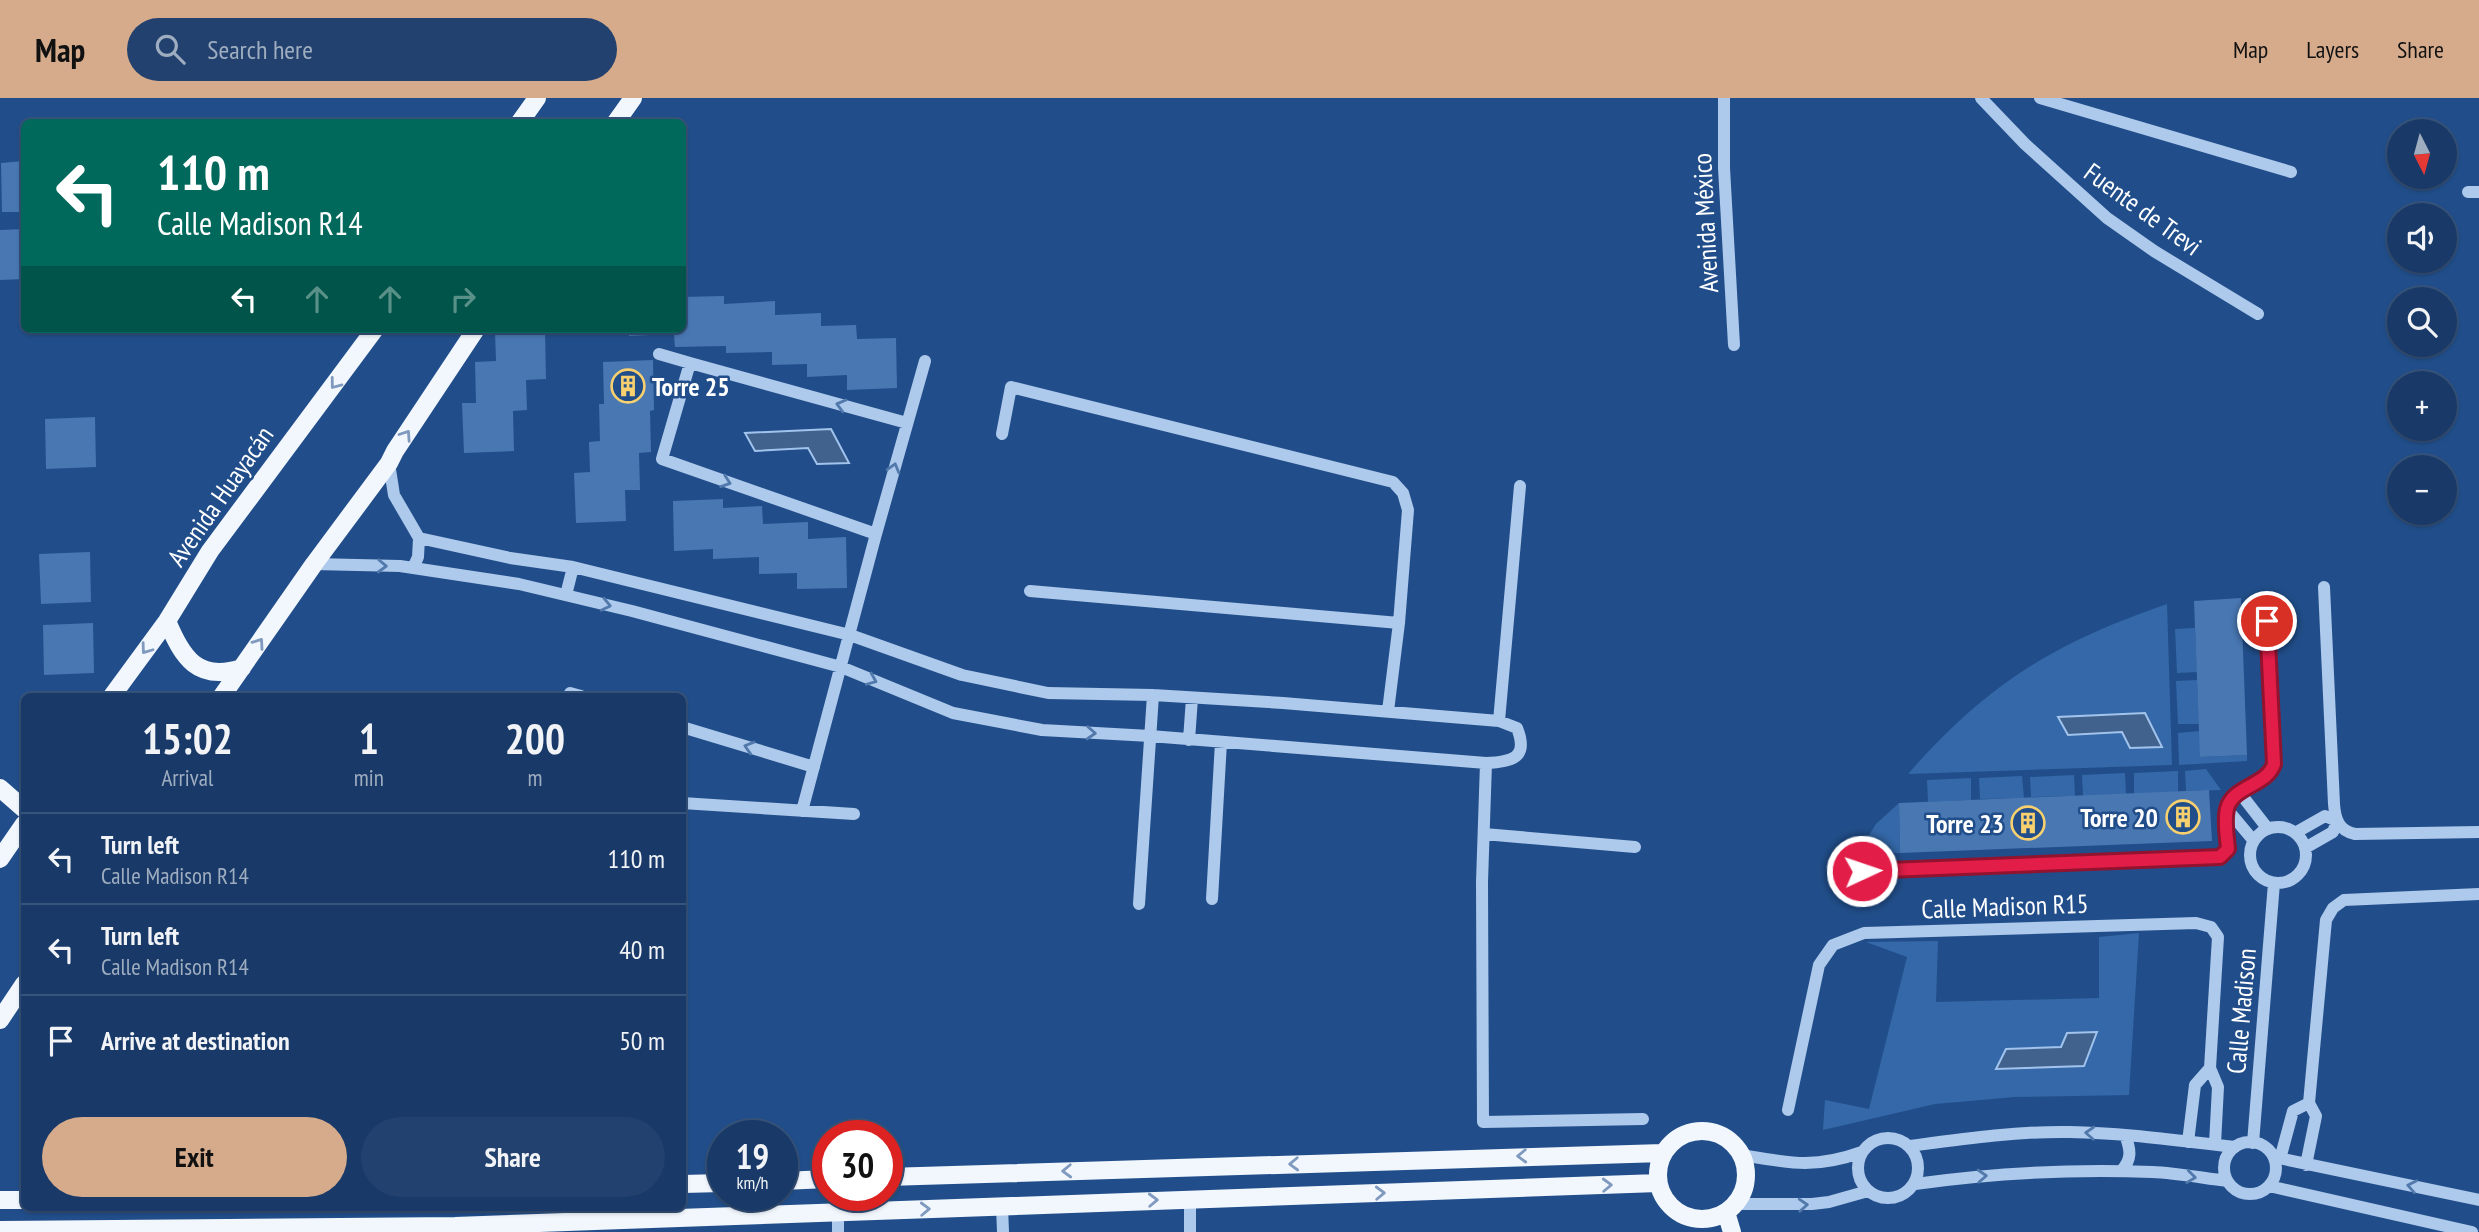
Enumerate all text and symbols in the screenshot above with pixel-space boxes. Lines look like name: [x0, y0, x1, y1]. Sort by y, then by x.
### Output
search box: [127, 18, 617, 81]
text: Map: [35, 28, 85, 71]
icon: search: [151, 30, 189, 68]
text: Search here: [207, 33, 313, 66]
text: Map: [2233, 34, 2268, 65]
text: Layers: [2306, 34, 2359, 65]
text: Share: [2397, 34, 2444, 65]
north arrow: [2387, 119, 2457, 189]
map controls: [2387, 119, 2457, 525]
text: 110 m: [157, 140, 270, 204]
icon: left: [42, 147, 133, 238]
street label: Avenida México: [1685, 152, 1725, 294]
street label: Fuente de Trevi: [2078, 155, 2208, 263]
text: Calle Madison R14: [157, 202, 363, 244]
button: sound: [2387, 203, 2457, 273]
icon: left: [225, 280, 263, 318]
icon: ahead: [298, 280, 336, 318]
icon: ahead: [371, 280, 409, 318]
icon: right: [444, 280, 482, 318]
button: search: [2387, 287, 2457, 357]
building icon: Torre 25: [609, 367, 647, 405]
place label: Torre 25: [652, 370, 730, 403]
button: +: [2387, 371, 2457, 441]
one-way arrow: [330, 376, 343, 388]
one-way arrow: [835, 399, 847, 413]
street label: Avenida Huayacán: [160, 420, 280, 572]
one-way arrow: [397, 429, 410, 442]
button: −: [2387, 455, 2457, 525]
one-way arrow: [886, 462, 901, 474]
one-way arrow: [719, 474, 732, 488]
one-way arrow: [377, 558, 388, 573]
pin: [2237, 591, 2297, 651]
one-way arrow: [600, 597, 612, 611]
icon: arrive: [2248, 602, 2286, 640]
one-way arrow: [251, 638, 263, 651]
one-way arrow: [142, 642, 155, 654]
one-way arrow: [865, 671, 877, 685]
text: 15:02: [142, 711, 233, 766]
text: 1: [359, 711, 379, 766]
text: 200: [505, 711, 565, 766]
one-way arrow: [1086, 725, 1097, 740]
one-way arrow: [743, 740, 755, 755]
text: Arrival: [161, 763, 213, 792]
text: min: [354, 763, 384, 792]
text: m: [527, 763, 542, 792]
building icon: Torre 20: [2164, 798, 2202, 836]
place label: Torre 20: [2080, 801, 2158, 834]
building icon: Torre 23: [2009, 804, 2047, 842]
place label: Torre 23: [1926, 807, 2004, 840]
text: Turn left: [101, 828, 179, 861]
position arrow: [1825, 834, 1899, 908]
icon: left: [42, 840, 80, 878]
text: 110 m: [607, 842, 665, 875]
text: Calle Madison R14: [101, 861, 249, 890]
street label: Calle Madison R15: [1921, 887, 2089, 925]
text: Turn left: [101, 919, 179, 952]
icon: left: [42, 931, 80, 969]
text: 40 m: [619, 933, 665, 966]
street label: Calle Madison: [2219, 947, 2263, 1075]
text: Calle Madison R14: [101, 952, 249, 981]
icon: arrive: [42, 1022, 80, 1060]
text: Arrive at destination: [101, 1024, 290, 1057]
text: 50 m: [619, 1024, 665, 1057]
button: Exit: [42, 1117, 347, 1197]
button: Share: [361, 1117, 665, 1197]
speed limit sign: 30: [812, 1120, 903, 1211]
one-way arrow: [2084, 1126, 2095, 1141]
text: 19: [736, 1133, 769, 1179]
one-way arrow: [1516, 1148, 1527, 1164]
one-way arrow: [1289, 1156, 1300, 1171]
one-way arrow: [1061, 1164, 1072, 1179]
one-way arrow: [1977, 1168, 1988, 1183]
one-way arrow: [2185, 1169, 2197, 1184]
text: km/h: [737, 1171, 768, 1194]
one-way arrow: [1602, 1177, 1613, 1192]
one-way arrow: [2406, 1180, 2418, 1195]
one-way arrow: [1375, 1185, 1386, 1200]
one-way arrow: [1148, 1193, 1159, 1208]
one-way arrow: [1798, 1197, 1809, 1212]
one-way arrow: [920, 1201, 931, 1216]

